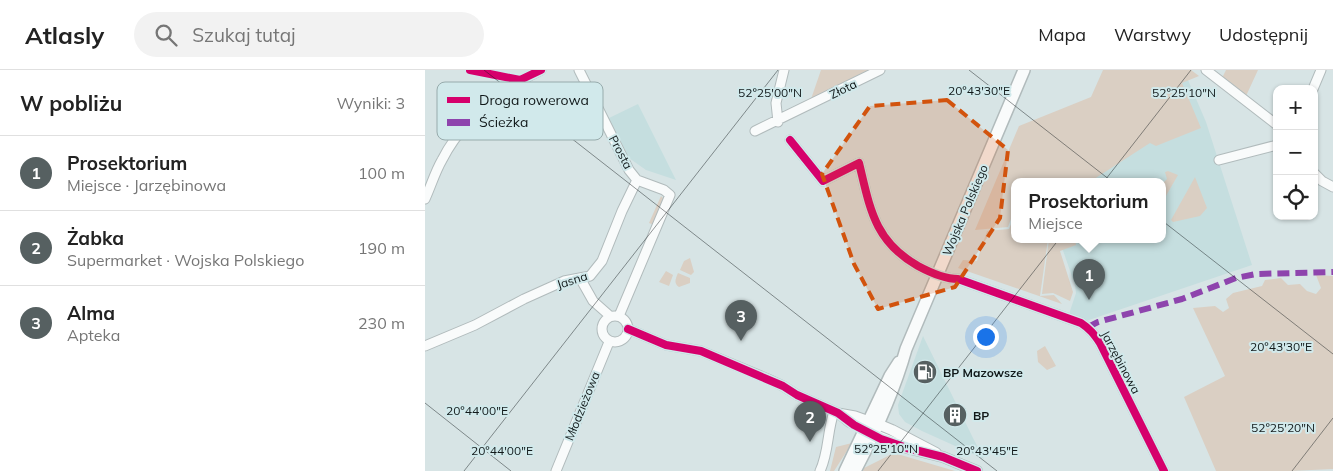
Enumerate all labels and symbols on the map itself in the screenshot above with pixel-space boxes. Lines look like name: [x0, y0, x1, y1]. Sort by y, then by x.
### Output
street label: Złota: [827, 76, 859, 102]
legend: [437, 82, 603, 140]
text: 20°43'30"E: [948, 83, 1010, 98]
text: 52°25'00"N: [738, 85, 802, 100]
text: 52°25'10"N: [1152, 85, 1216, 100]
text: Droga rowerowa: [479, 91, 589, 109]
text: Ścieżka: [479, 113, 528, 131]
street label: Prosta: [606, 133, 636, 171]
street label: Wojska Polskiego: [939, 162, 991, 258]
pin: 1: [1073, 259, 1105, 300]
street label: Jasna: [555, 268, 589, 292]
pin: 3: [725, 300, 757, 341]
your location: [973, 324, 999, 350]
street label: Jarzębinowa: [1098, 328, 1144, 396]
text: 20°43'30"E: [1250, 339, 1312, 354]
fuel station icon: BP Mazowsze: [912, 359, 938, 385]
place label: BP Mazowsze: [943, 365, 1023, 380]
street label: Młodzieżowa: [561, 369, 603, 443]
pin: 2: [794, 401, 826, 442]
building icon: BP: [942, 402, 968, 428]
text: 20°44'00"E: [446, 403, 508, 418]
place label: BP: [973, 408, 989, 423]
text: 52°25'20"N: [1251, 420, 1315, 435]
text: 52°25'10"N: [854, 441, 918, 456]
text: 20°44'00"E: [471, 443, 533, 458]
text: 20°43'45"E: [956, 443, 1018, 458]

